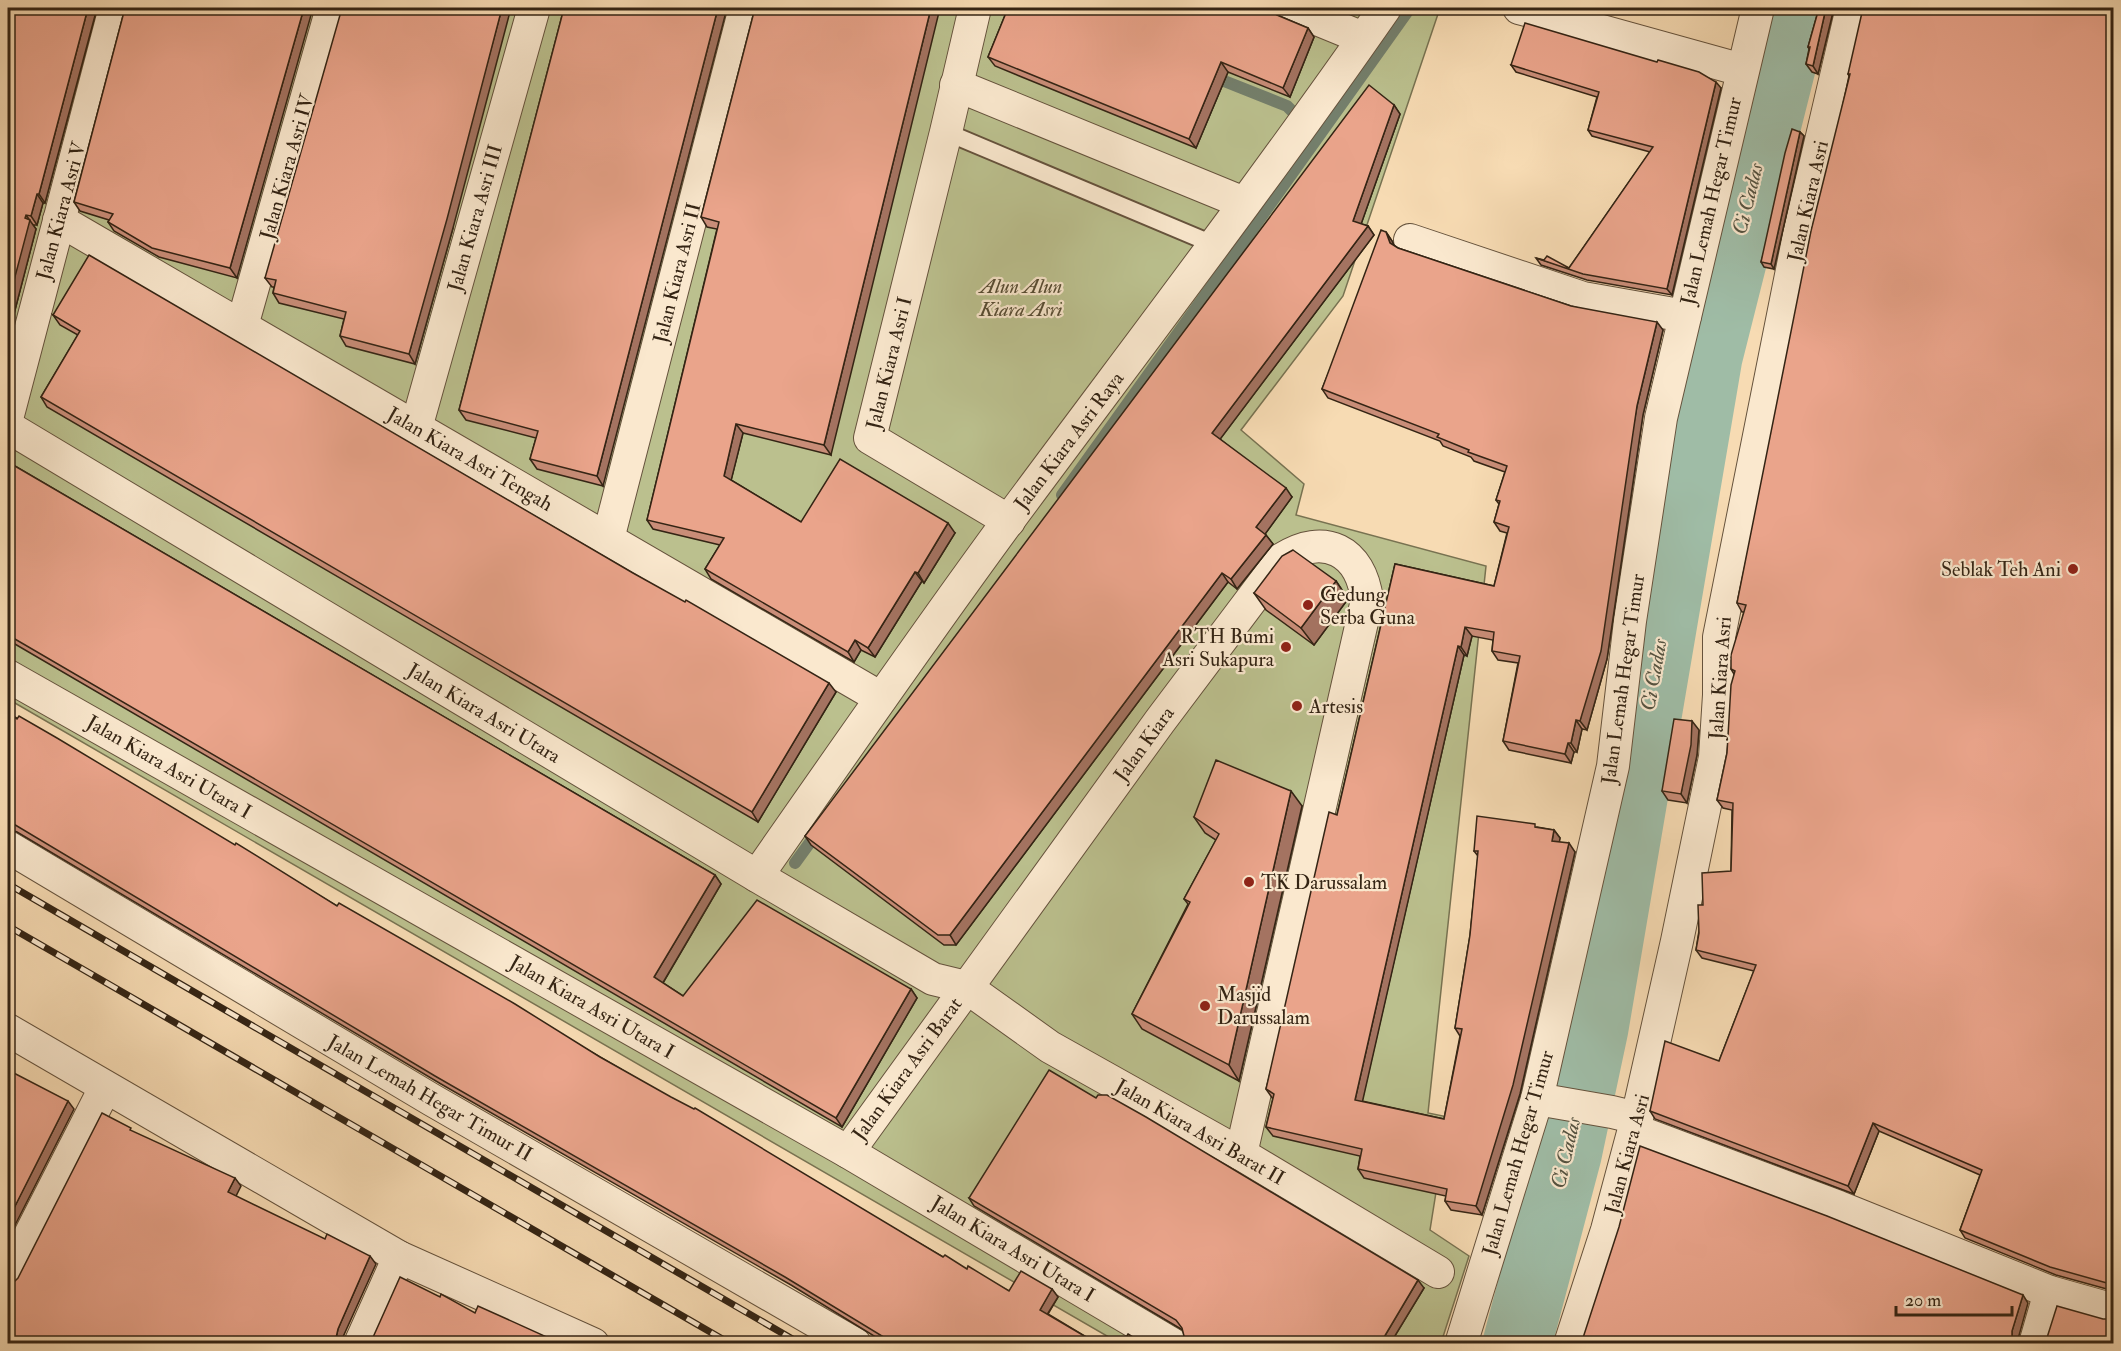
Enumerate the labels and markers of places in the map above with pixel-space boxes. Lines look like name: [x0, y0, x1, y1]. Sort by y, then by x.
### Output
place label: Seblak Teh Ani: [1941, 557, 2061, 582]
marker: Seblak Teh Ani: [2066, 562, 2080, 576]
place label: Gedung Serba Guna: [1320, 582, 1416, 630]
marker: Gedung Serba Guna: [1301, 598, 1315, 612]
place label: RTH Bumi Asri Sukapura: [1161, 624, 1275, 673]
marker: RTH Bumi Asri Sukapura: [1279, 640, 1293, 654]
place label: Artesis: [1308, 694, 1363, 719]
marker: Artesis: [1290, 699, 1304, 713]
place label: TK Darussalam: [1261, 870, 1388, 895]
marker: TK Darussalam: [1242, 875, 1256, 889]
place label: Masjid Darussalam: [1217, 982, 1311, 1030]
marker: Masjid Darussalam: [1198, 999, 1212, 1013]

